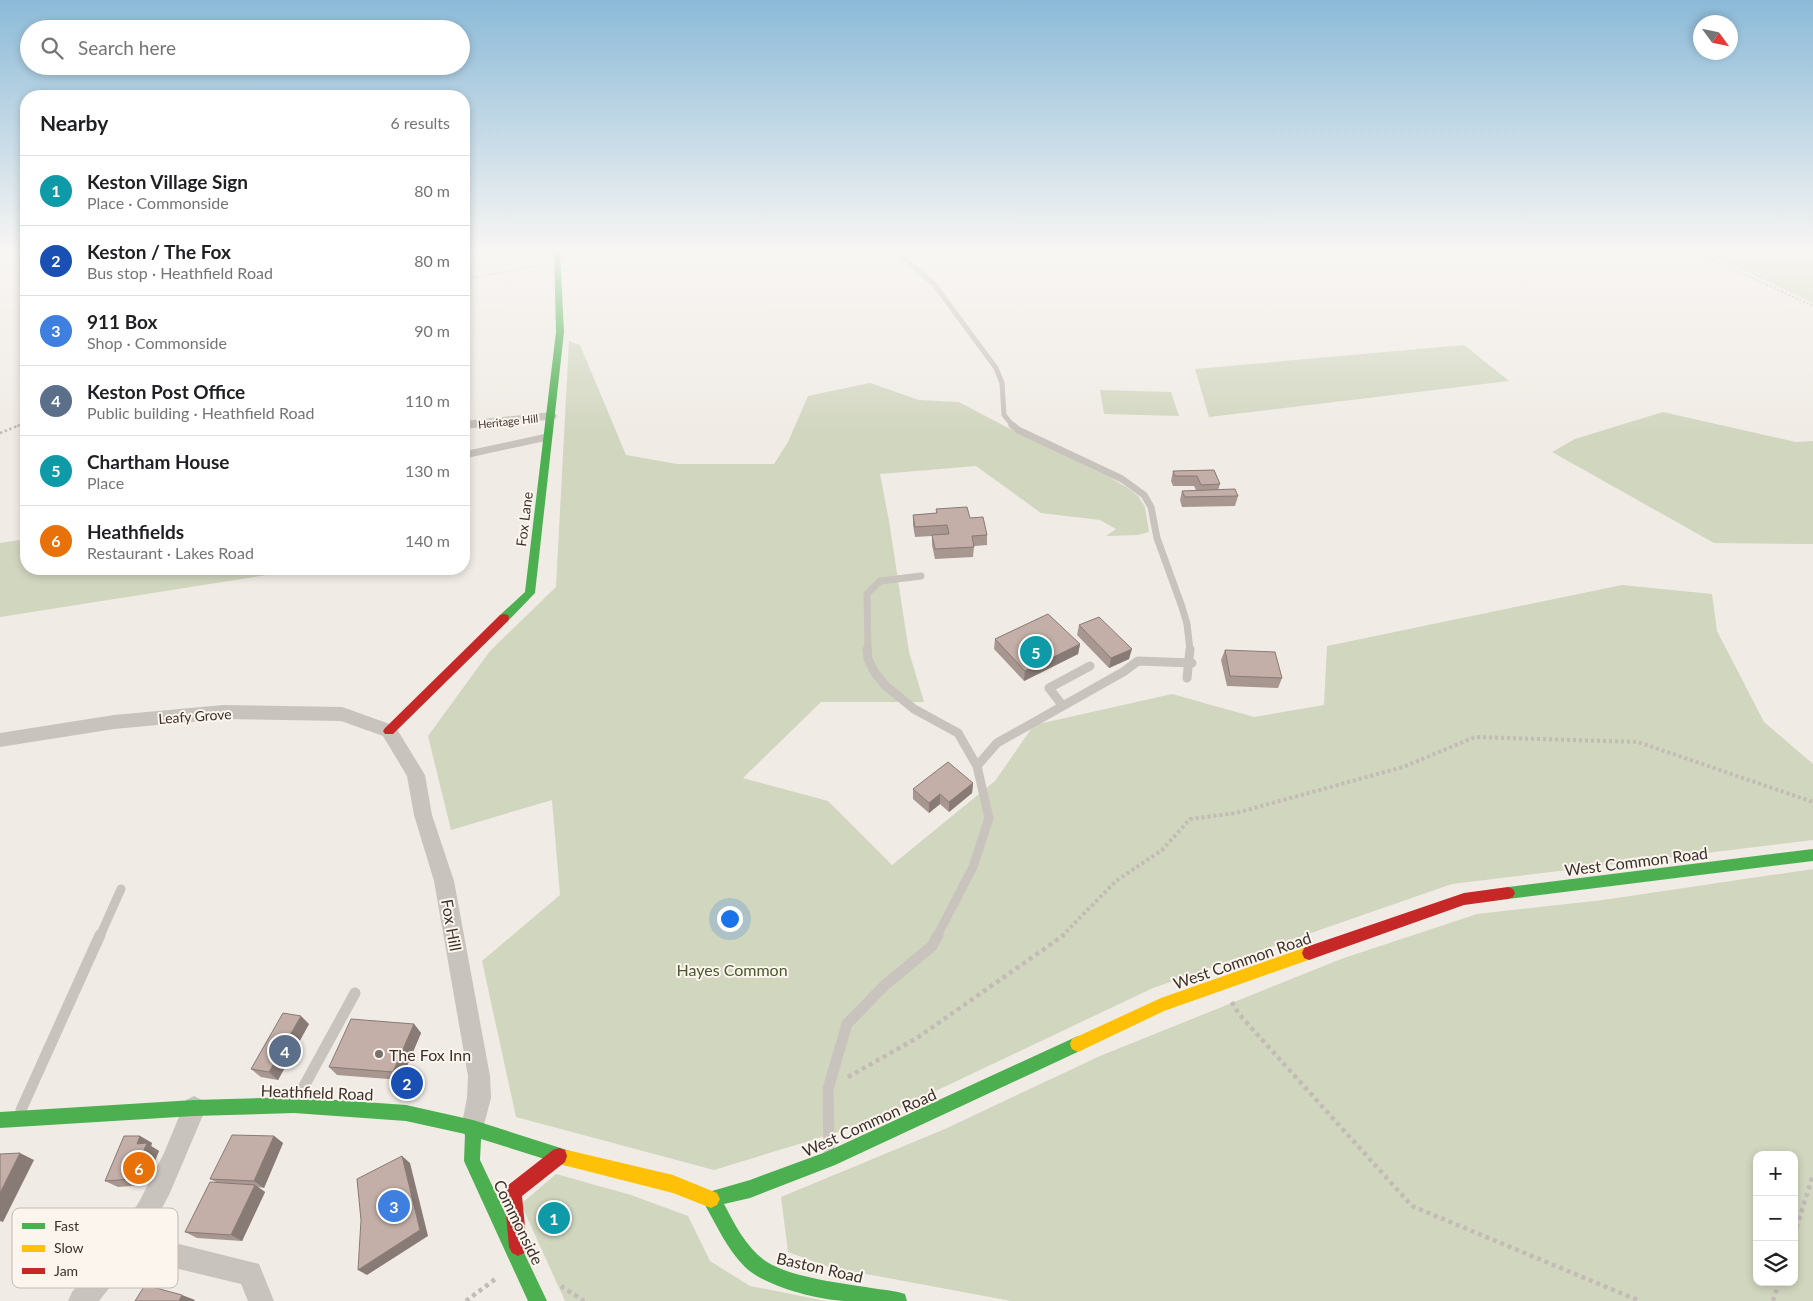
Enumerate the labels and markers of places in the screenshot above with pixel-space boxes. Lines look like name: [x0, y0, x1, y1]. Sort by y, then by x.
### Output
pin: 5: [1020, 633, 1052, 671]
pin: 4: [269, 1032, 301, 1070]
place label: The Fox Inn: [389, 1045, 471, 1064]
marker: The Fox Inn: [373, 1048, 385, 1060]
pin: 2: [391, 1064, 423, 1102]
pin: 6: [123, 1149, 155, 1187]
pin: 3: [378, 1187, 410, 1225]
pin: 1: [538, 1199, 570, 1237]

